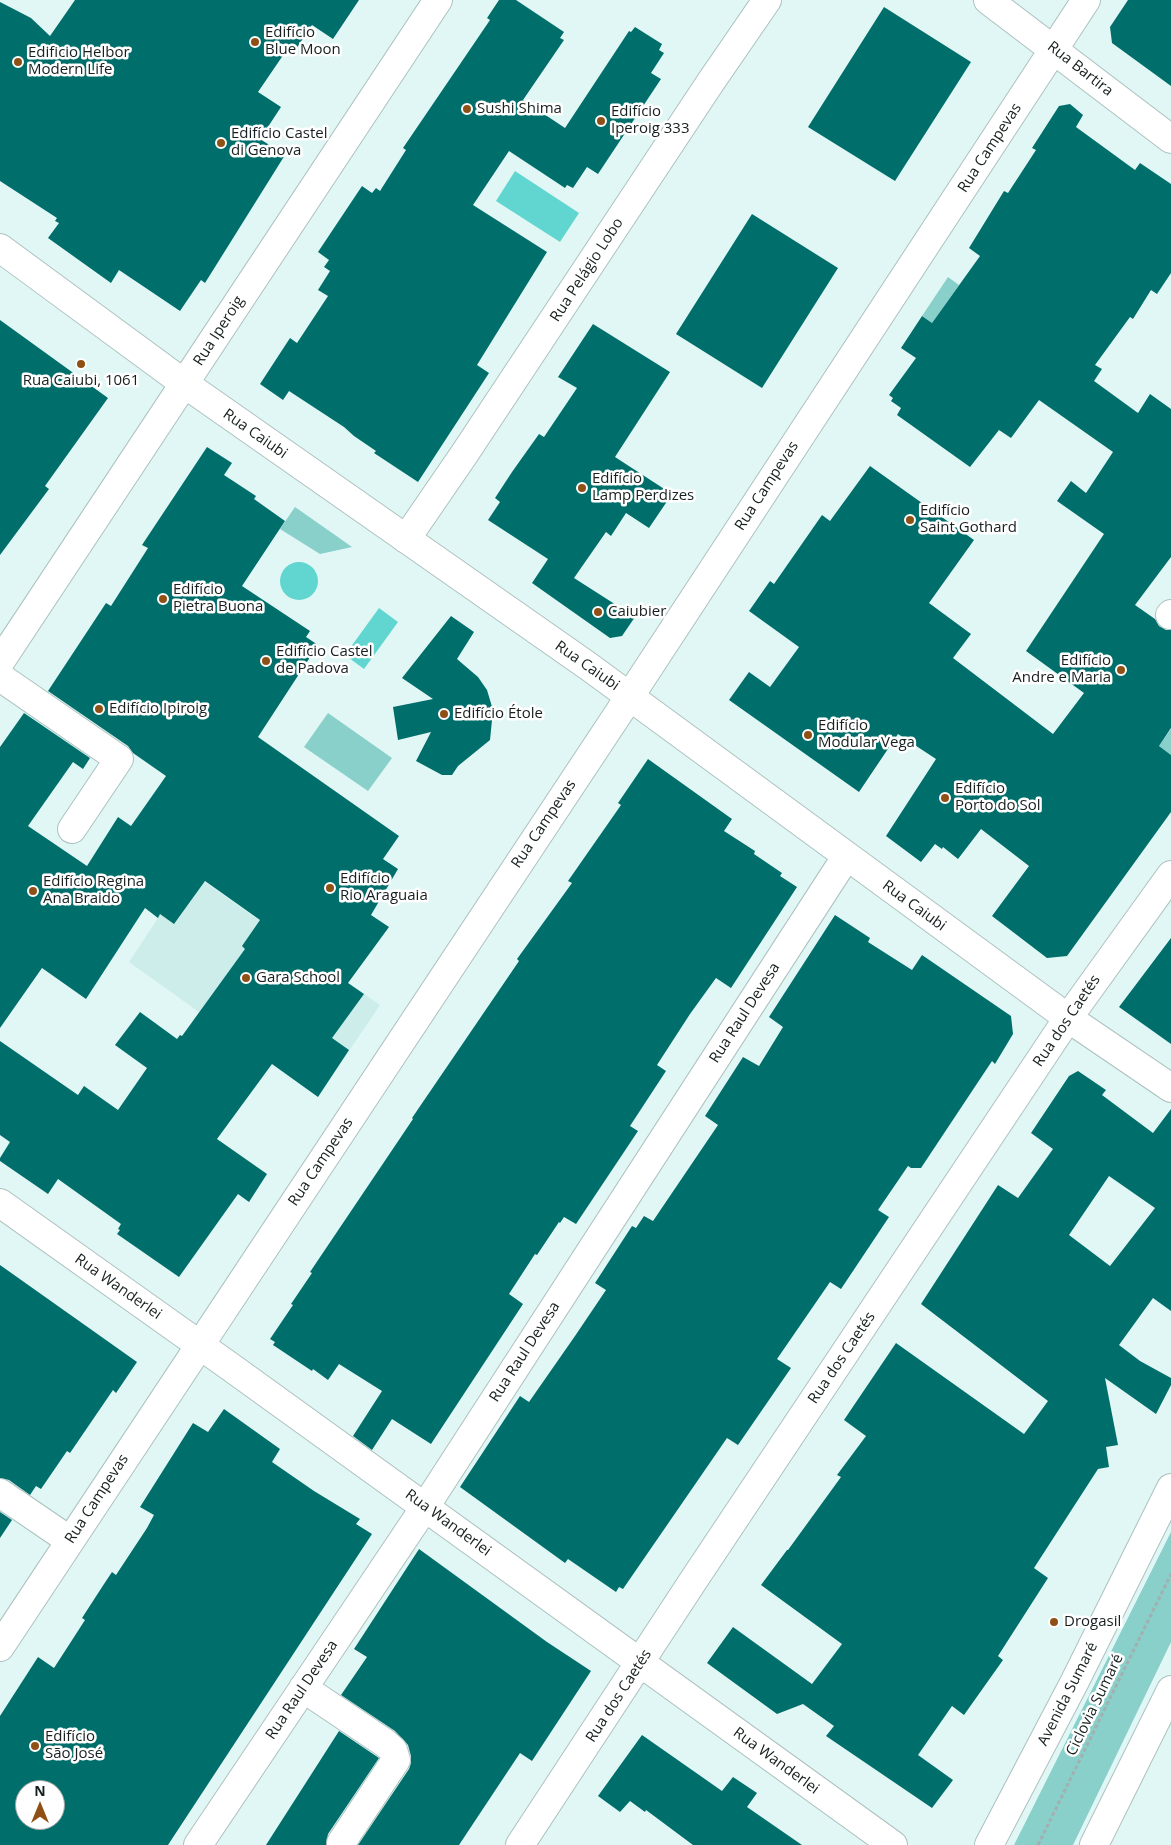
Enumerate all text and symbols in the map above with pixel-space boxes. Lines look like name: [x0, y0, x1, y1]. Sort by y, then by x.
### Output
place label: Edifício Blue Moon: [265, 24, 341, 59]
marker: Edifício Blue Moon: [249, 36, 261, 48]
street label: Rua Bartira: [1044, 38, 1116, 100]
place label: Edificio Helbor Modern Life: [28, 44, 130, 79]
marker: Edificio Helbor Modern Life: [12, 56, 24, 68]
place label: Sushi Shima: [477, 100, 562, 118]
street label: Rua Campevas: [954, 100, 1026, 196]
marker: Sushi Shima: [461, 103, 473, 115]
place label: Edifício Iperoig 333: [611, 103, 690, 138]
marker: Edifício Iperoig 333: [595, 115, 607, 127]
place label: Edifício Castel di Genova: [231, 125, 328, 160]
marker: Edifício Castel di Genova: [215, 137, 227, 149]
street label: Rua Pelágio Lobo: [547, 215, 627, 325]
street label: Rua Iperoig: [190, 293, 248, 369]
marker: Rua Caiubi, 1061: [75, 358, 87, 370]
place label: Rua Caiubi, 1061: [23, 372, 139, 390]
street label: Rua Caiubi: [219, 405, 291, 463]
street label: Rua Campevas: [731, 438, 803, 534]
place label: Edifício Lamp Perdizes: [592, 470, 694, 505]
marker: Edifício Lamp Perdizes: [576, 482, 588, 494]
place label: Edifício Saint Gothard: [920, 502, 1017, 537]
marker: Edifício Saint Gothard: [904, 514, 916, 526]
place label: Edifício Pietra Buona: [173, 581, 263, 616]
marker: Edifício Pietra Buona: [157, 593, 169, 605]
place label: Caiubier: [608, 603, 666, 621]
marker: Caiubier: [592, 606, 604, 618]
street label: Rua Caiubi: [551, 637, 623, 695]
place label: Edifício Castel de Padova: [276, 643, 373, 678]
place label: Edifício Andre e Maria: [1012, 652, 1111, 687]
marker: Edifício Castel de Padova: [260, 655, 272, 667]
marker: Edifício Andre e Maria: [1115, 664, 1127, 676]
place label: Edifício Ipiroig: [109, 700, 207, 718]
marker: Edifício Ipiroig: [93, 703, 105, 715]
place label: Edifício Étole: [454, 705, 543, 723]
marker: Edifício Étole: [438, 708, 450, 720]
place label: Edifício Modular Vega: [818, 717, 915, 752]
marker: Edifício Modular Vega: [802, 729, 814, 741]
street label: Rua Campevas: [508, 776, 580, 872]
place label: Edifício Porto do Sol: [955, 780, 1041, 815]
marker: Edifício Porto do Sol: [939, 792, 951, 804]
place label: Edifício Rio Araguaia: [340, 870, 428, 905]
place label: Edifício Regina Ana Braido: [43, 873, 144, 908]
street label: Rua Caiubi: [879, 877, 949, 935]
marker: Edifício Rio Araguaia: [324, 882, 336, 894]
marker: Edifício Regina Ana Braido: [27, 885, 39, 897]
street label: Rua Raul Devesa: [706, 960, 784, 1066]
place label: Gara School: [256, 969, 340, 987]
marker: Gara School: [240, 972, 252, 984]
street label: Rua dos Caetés: [1030, 972, 1104, 1070]
street label: Rua Campevas: [285, 1114, 357, 1210]
street label: Rua Wanderlei: [71, 1250, 165, 1324]
street label: Rua Raul Devesa: [486, 1299, 564, 1405]
street label: Rua dos Caetés: [805, 1309, 879, 1407]
street label: Rua Campevas: [61, 1451, 133, 1547]
street label: Rua Wanderlei: [402, 1486, 494, 1560]
place label: Drogasil: [1064, 1613, 1121, 1631]
marker: Drogasil: [1048, 1616, 1060, 1628]
street label: Rua Raul Devesa: [262, 1637, 342, 1743]
street label: Avenida Sumaré: [1034, 1639, 1102, 1749]
street label: Rua dos Caetés: [582, 1646, 656, 1746]
street label: Ciclovia Sumaré: [1063, 1651, 1127, 1759]
street label: Rua Wanderlei: [730, 1724, 822, 1798]
place label: Edifício São José: [45, 1728, 103, 1763]
marker: Edifício São José: [29, 1740, 41, 1752]
north arrow: [15, 1780, 65, 1830]
text: N: [34, 1781, 46, 1800]

